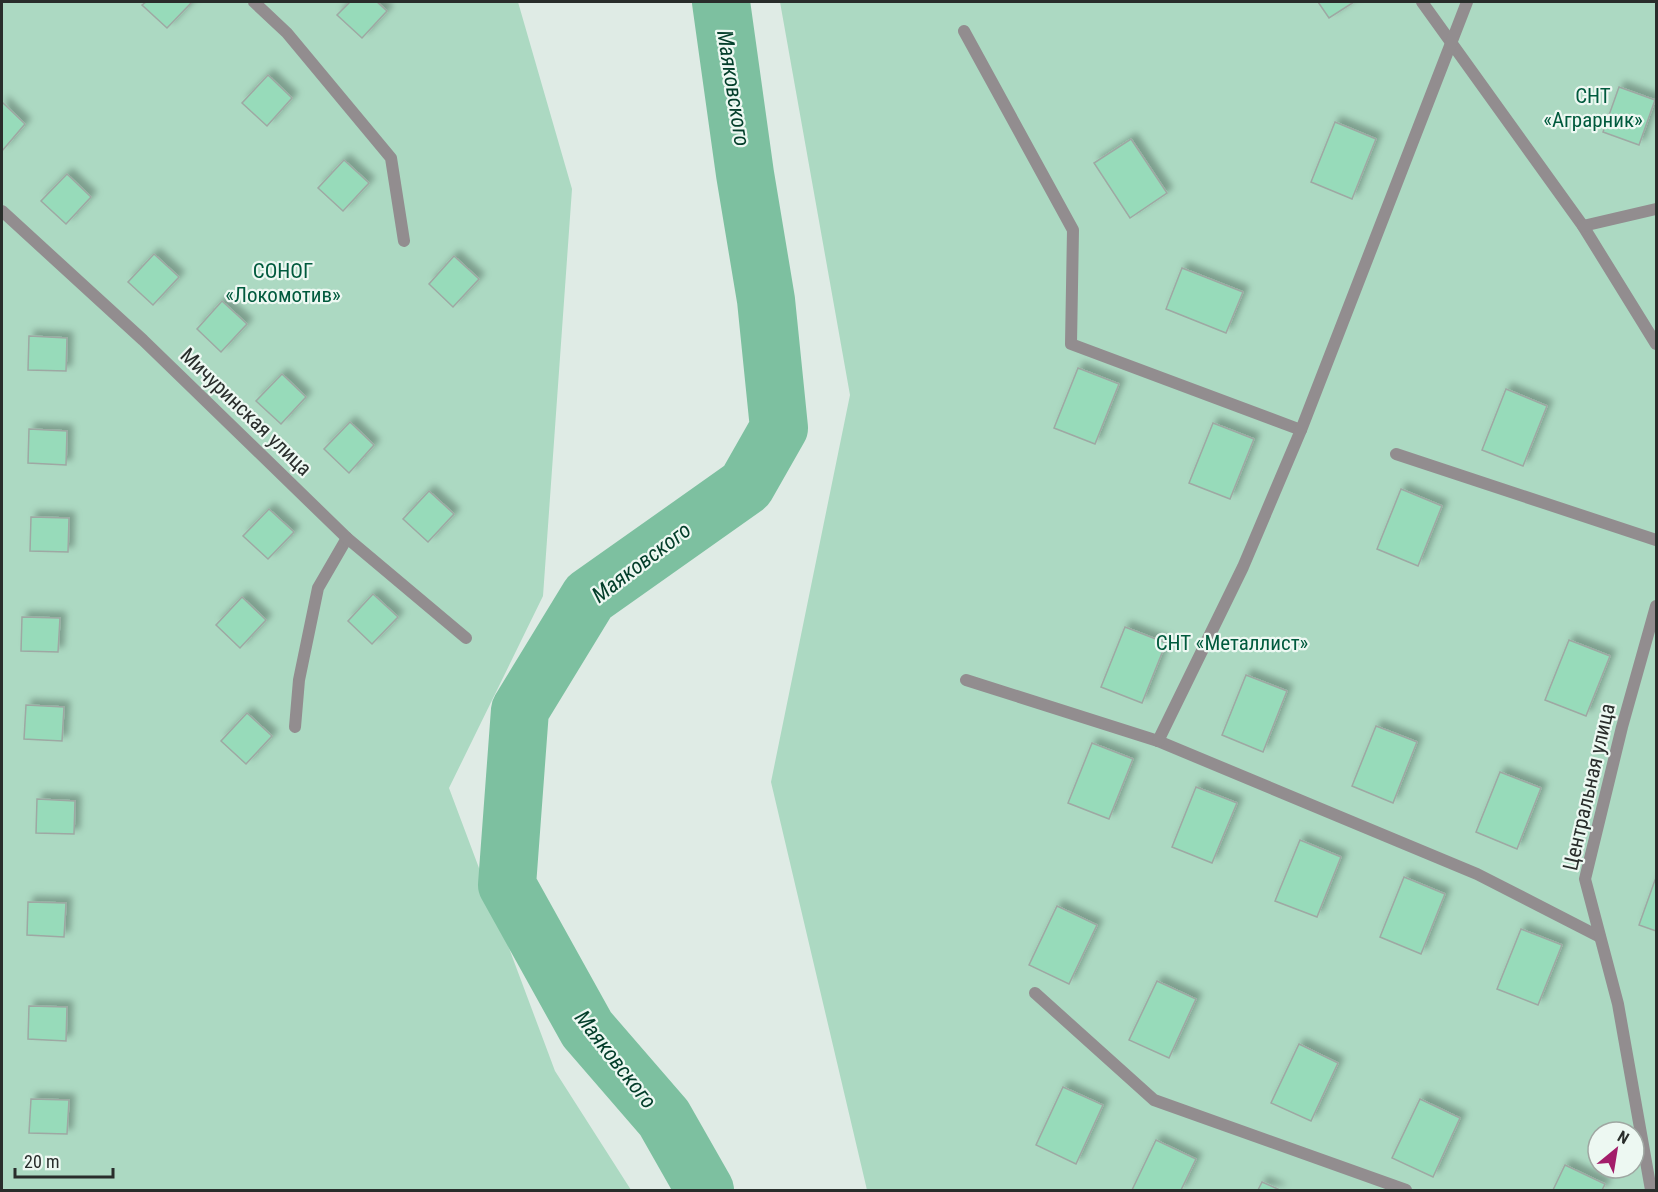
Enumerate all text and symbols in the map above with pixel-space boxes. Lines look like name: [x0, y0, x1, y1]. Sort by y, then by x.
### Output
water label: Маяковского: [712, 28, 755, 148]
park label: СНТ «Аграрник»: [1543, 84, 1643, 132]
park label: СОНОГ «Локомотив»: [225, 259, 341, 307]
street label: Мичуринская улица: [176, 343, 316, 481]
water label: Маяковского: [587, 517, 696, 608]
park label: СНТ «Металлист»: [1156, 631, 1309, 655]
street label: Центральная улица: [1558, 701, 1620, 873]
water label: Маяковского: [570, 1005, 662, 1113]
north arrow: [1586, 1120, 1646, 1180]
text: N: [1614, 1127, 1632, 1148]
scale bar: [15, 1141, 112, 1179]
text: 20 m: [24, 1151, 59, 1172]

